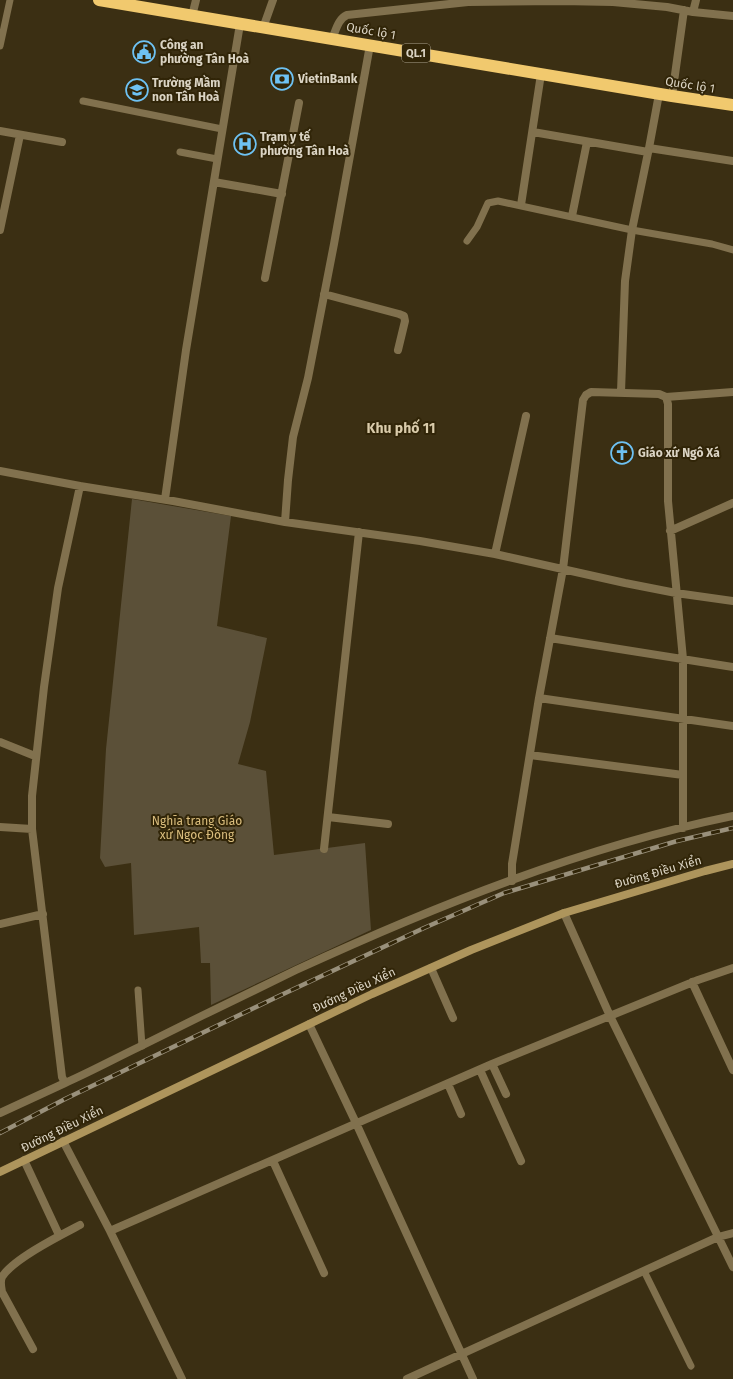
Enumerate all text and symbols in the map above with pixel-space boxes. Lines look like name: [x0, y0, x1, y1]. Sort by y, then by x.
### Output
street label: Quốc lộ 1: [345, 19, 397, 42]
place label: Công an phường Tân Hoà: [160, 38, 250, 66]
public building icon: Công an phường Tân Hoà: [131, 39, 157, 65]
road number: QL.1: [402, 44, 430, 62]
bank icon: VietinBank: [269, 66, 295, 92]
place label: VietinBank: [297, 72, 358, 86]
street label: Quốc lộ 1: [664, 73, 716, 96]
place label: Trường Mầm non Tân Hoà: [152, 74, 220, 104]
school or university icon: Trường Mầm non Tân Hoà: [124, 77, 150, 103]
place label: Trạm y tế phường Tân Hoà: [260, 128, 350, 158]
hospital icon: Trạm y tế phường Tân Hoà: [232, 131, 258, 157]
district label: Khu phố 11: [367, 418, 435, 437]
church icon: Giáo xứ Ngô Xá: [609, 440, 635, 466]
place label: Giáo xứ Ngô Xá: [638, 446, 720, 460]
park label: Nghĩa trang Giáo xứ Ngọc Đồng: [152, 814, 242, 842]
street label: Đường Điều Xiển: [612, 851, 703, 891]
street label: Đường Điều Xiển: [309, 963, 398, 1015]
street label: Đường Điều Xiển: [18, 1101, 105, 1155]

